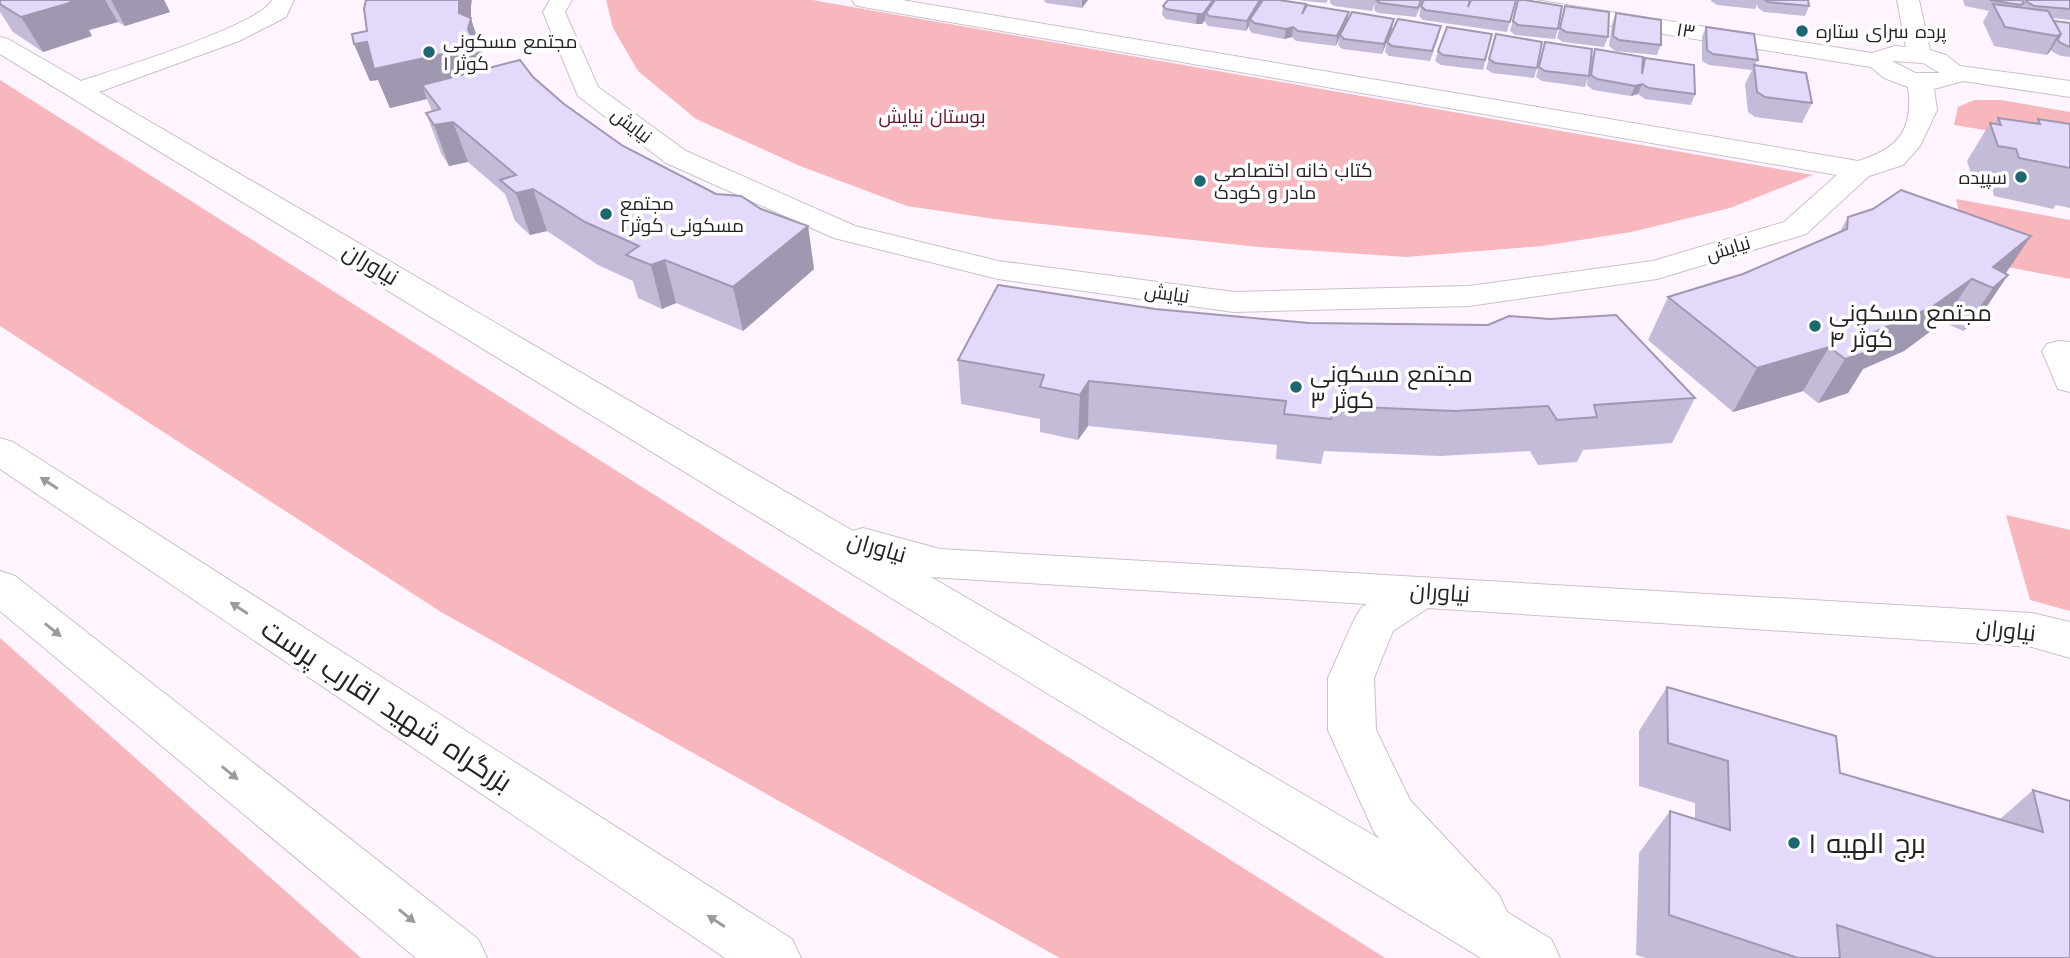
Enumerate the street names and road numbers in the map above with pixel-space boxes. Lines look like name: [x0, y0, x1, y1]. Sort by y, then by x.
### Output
street label: ۱۳: [1675, 18, 1697, 43]
street label: نیایش: [607, 103, 657, 148]
street label: نیایش: [1703, 231, 1753, 266]
street label: نیاوران: [338, 237, 403, 291]
street label: نیایش: [1143, 279, 1191, 308]
street label: نیاوران: [844, 526, 909, 569]
street label: نیاوران: [1409, 577, 1471, 608]
street label: بزرگراه شهید اقارب پرست: [254, 612, 518, 800]
street label: نیاوران: [1975, 614, 2037, 647]

